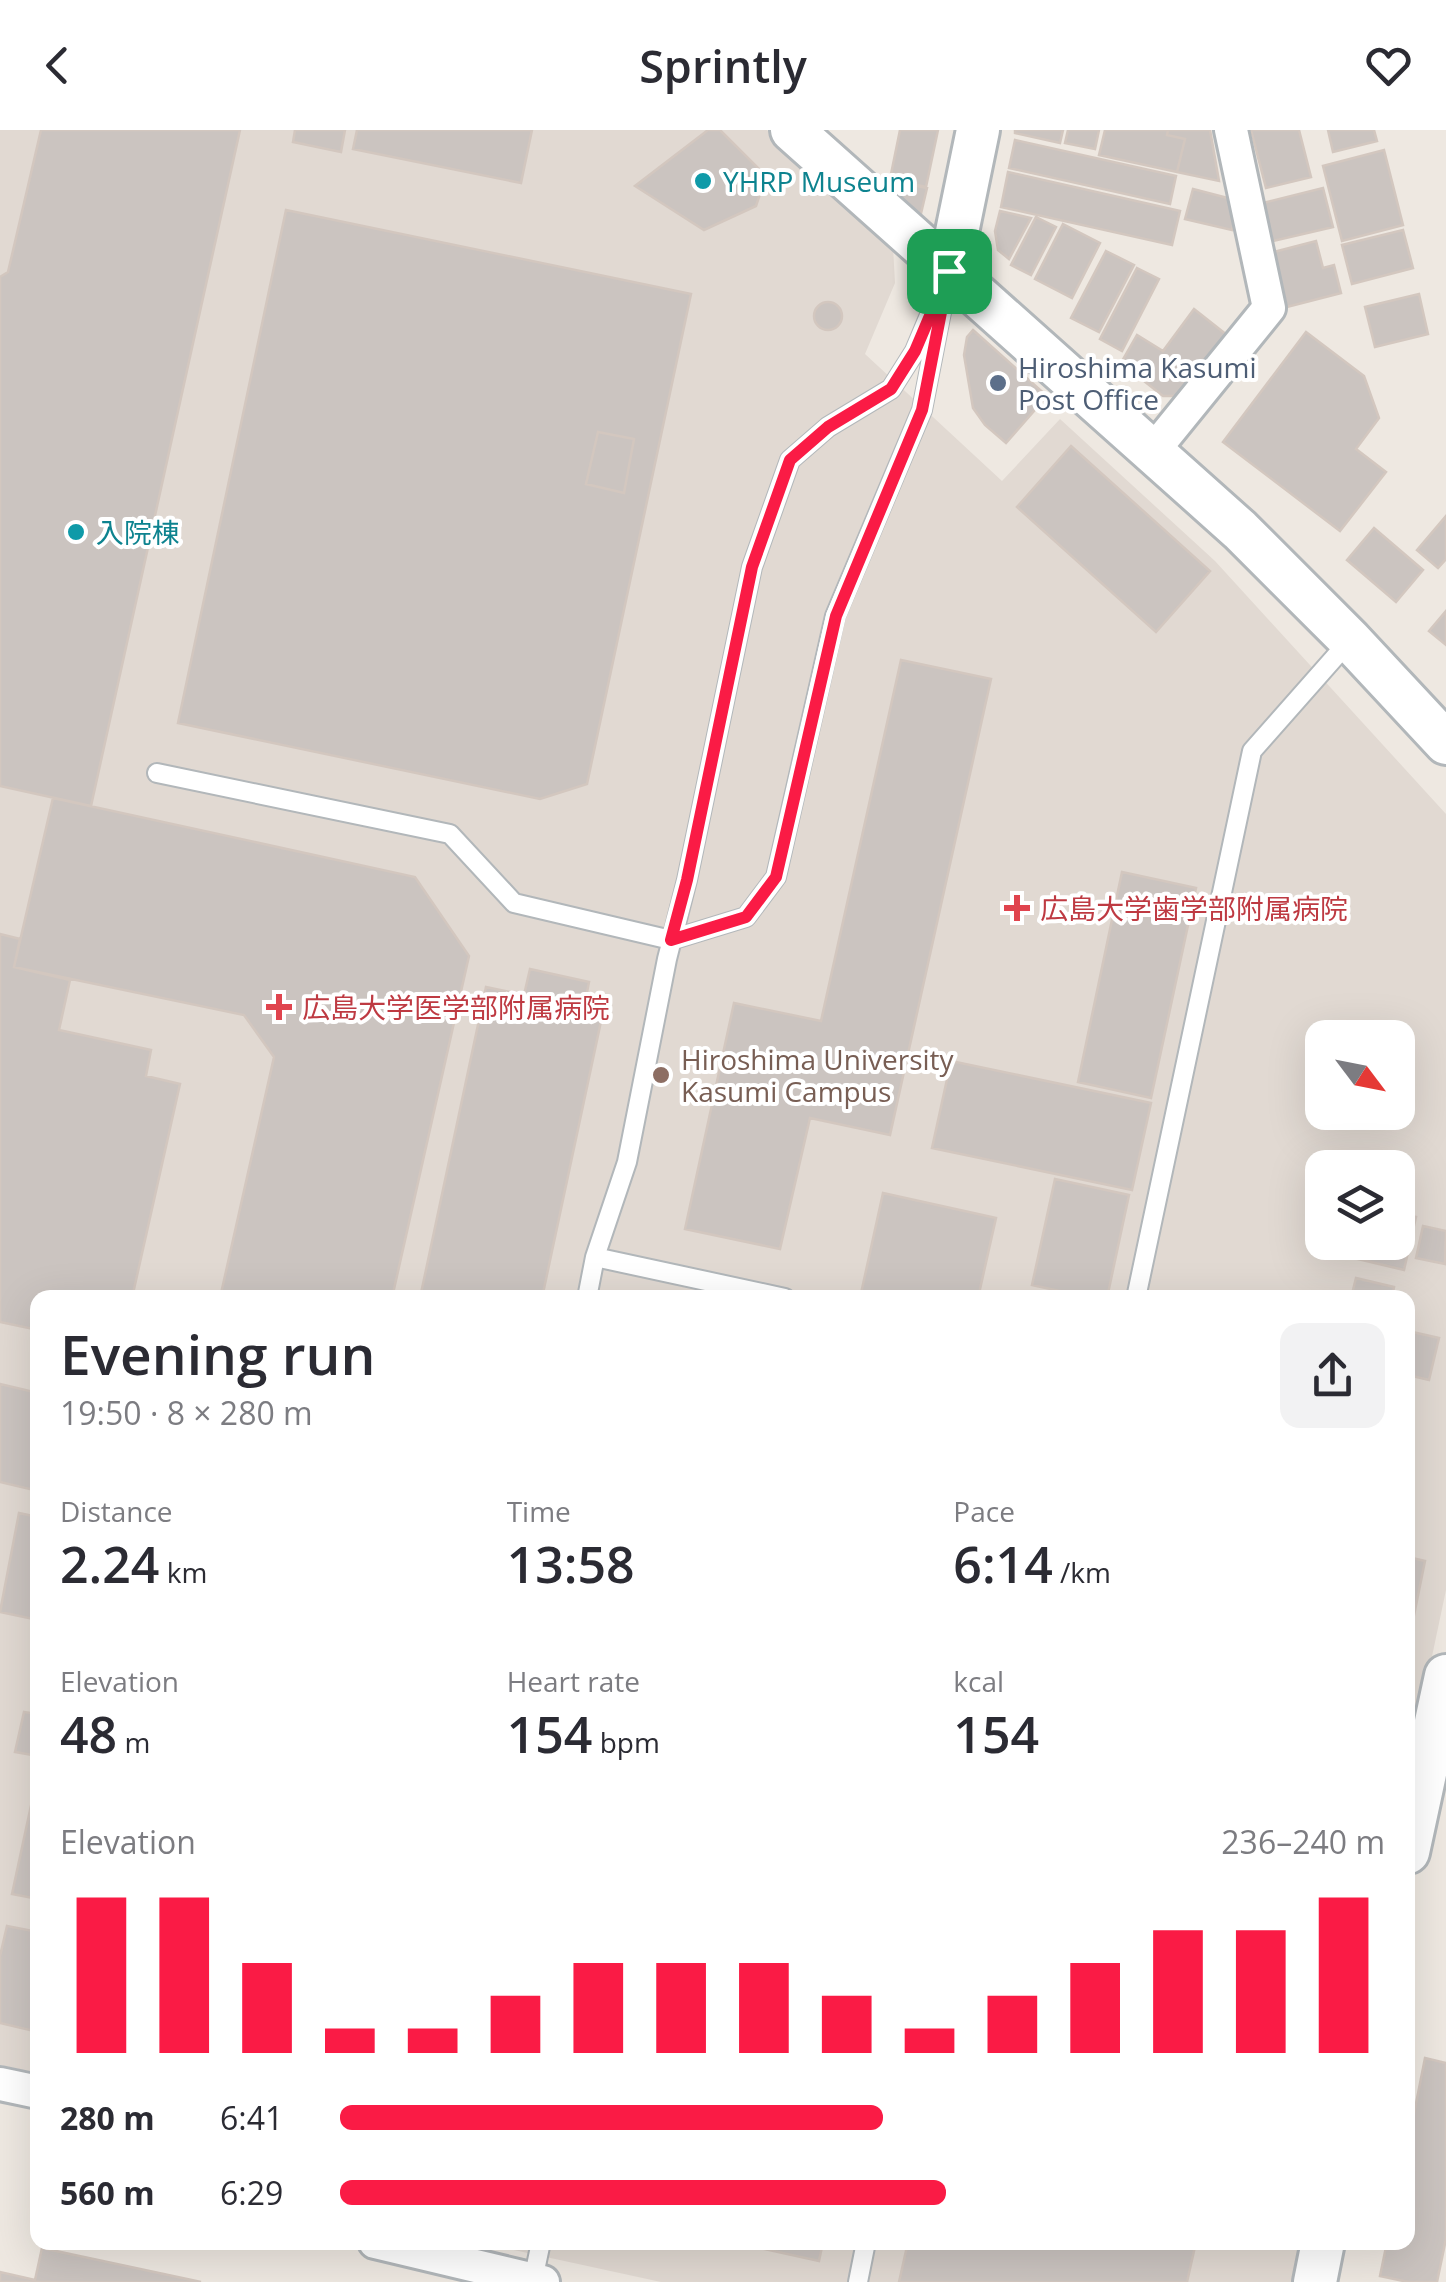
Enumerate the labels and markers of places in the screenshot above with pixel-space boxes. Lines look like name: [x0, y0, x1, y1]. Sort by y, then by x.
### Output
place label: YHRP Museum: [723, 162, 915, 200]
marker: YHRP Museum: [692, 170, 714, 192]
pin: [907, 229, 992, 314]
place label: Hiroshima Kasumi Post Office: [1018, 348, 1257, 418]
marker: Hiroshima Kasumi Post Office: [987, 372, 1009, 394]
place label: 入院棟: [96, 513, 180, 551]
marker: 入院棟: [65, 521, 87, 543]
place label: 広島大学歯学部附属病院: [1040, 889, 1348, 927]
marker: 広島大学歯学部附属病院: [1004, 895, 1030, 921]
place label: 広島大学医学部附属病院: [302, 988, 610, 1026]
marker: 広島大学医学部附属病院: [266, 994, 292, 1020]
place label: Hiroshima University Kasumi Campus: [681, 1040, 955, 1110]
marker: Hiroshima University Kasumi Campus: [650, 1064, 672, 1086]

